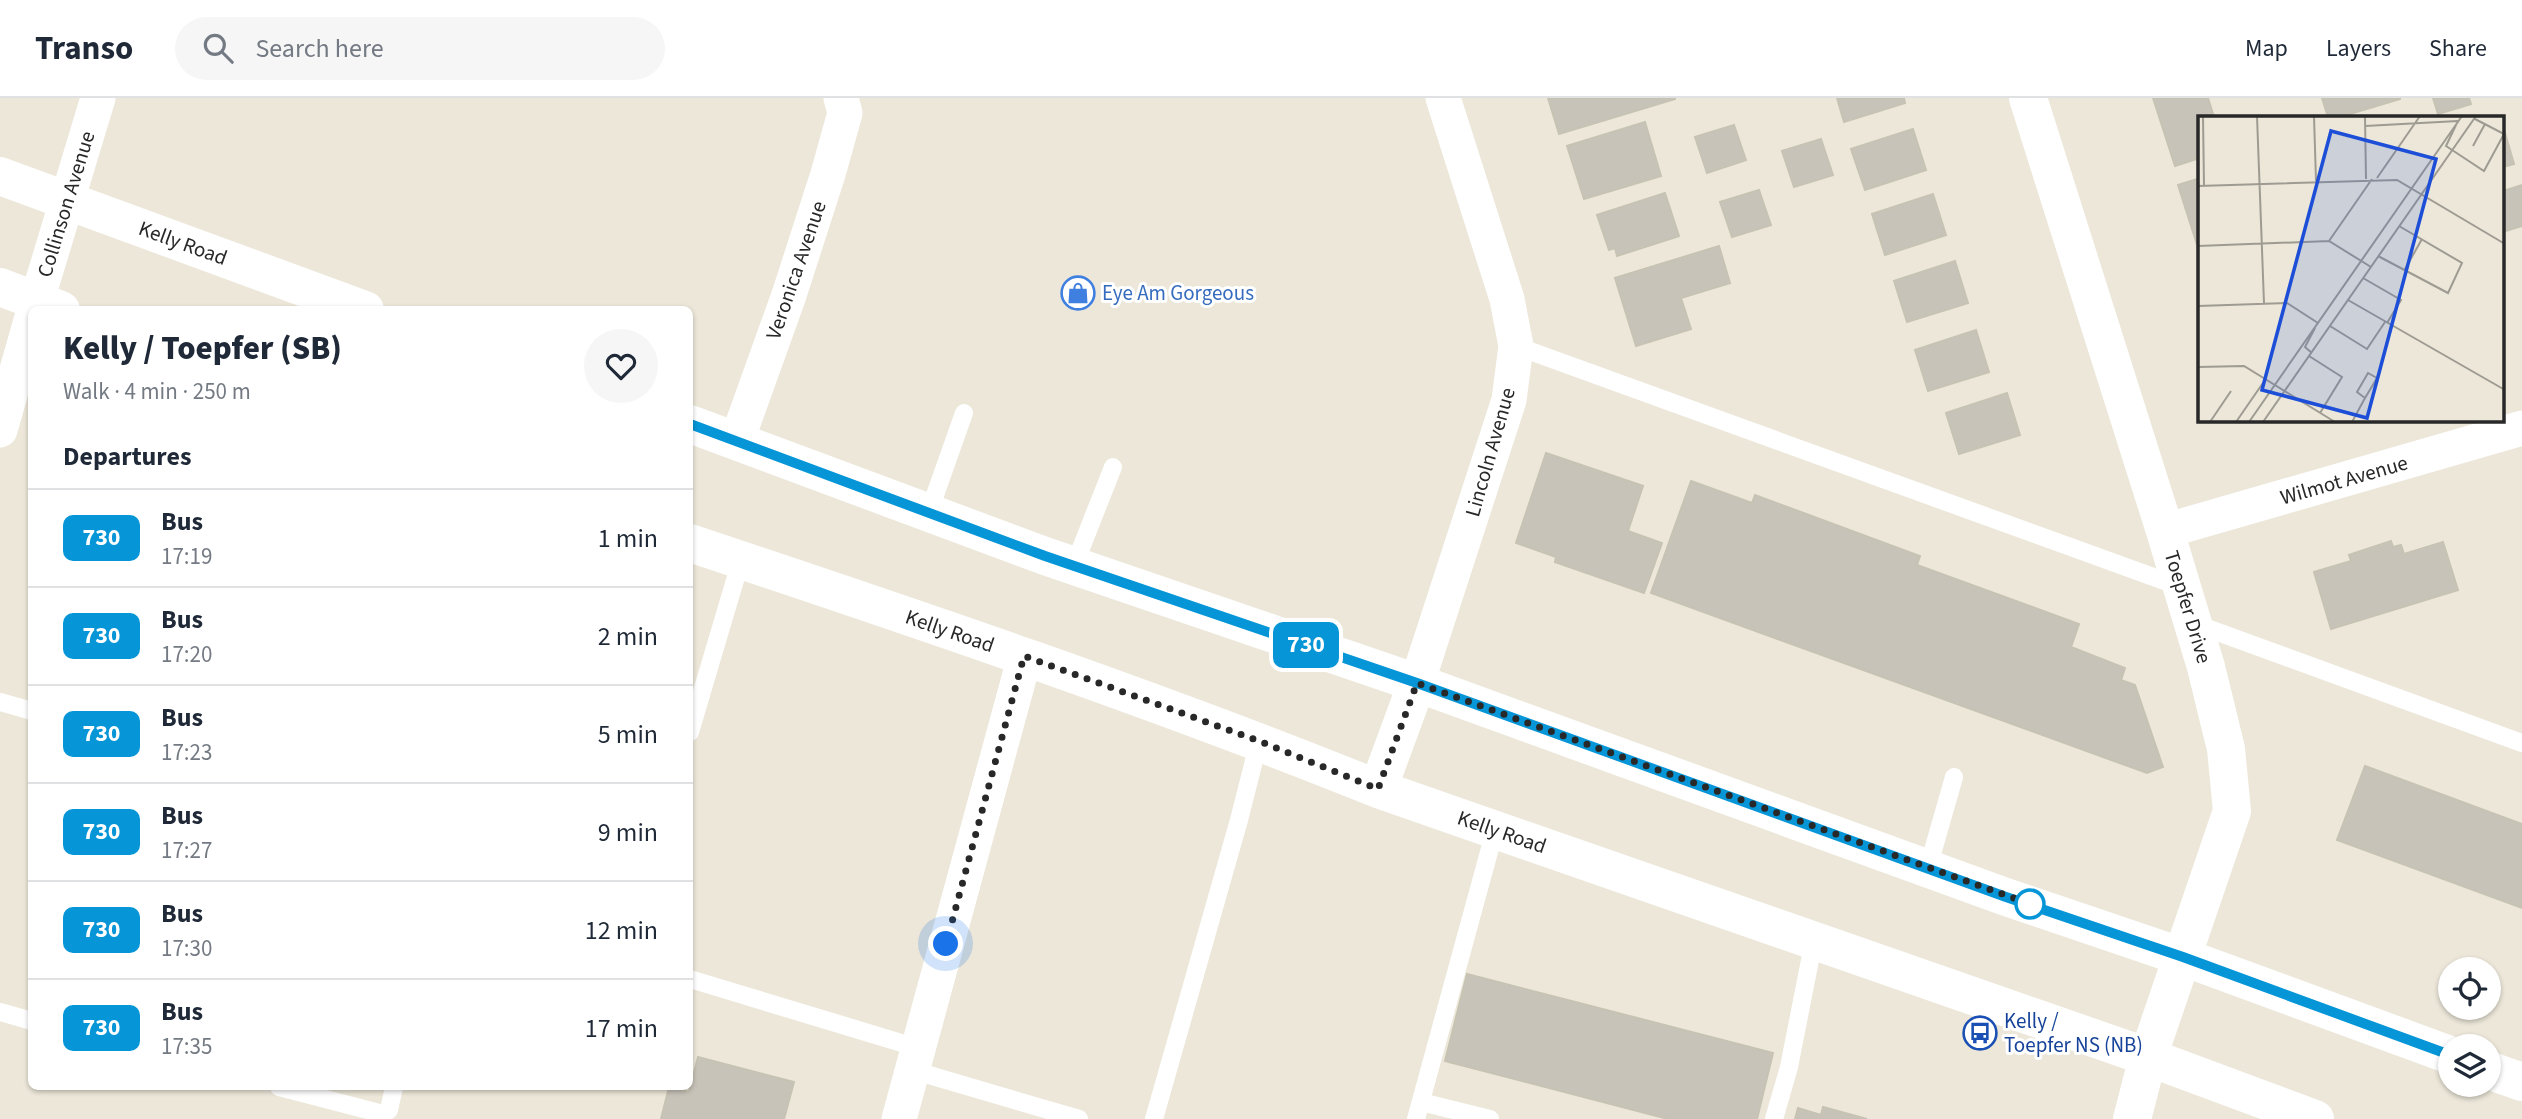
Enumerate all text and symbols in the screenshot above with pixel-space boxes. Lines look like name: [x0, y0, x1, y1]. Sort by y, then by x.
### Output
search box: [175, 17, 665, 80]
text: Transo: [35, 25, 133, 72]
icon: search: [199, 29, 237, 67]
text: Search here: [255, 30, 384, 67]
text: Map: [2245, 31, 2288, 66]
text: Layers: [2326, 31, 2391, 66]
text: Share: [2429, 31, 2487, 66]
inset map: [2198, 116, 2504, 422]
street label: Collinson Avenue: [30, 127, 102, 281]
street label: Veronica Avenue: [758, 197, 834, 343]
street label: Kelly Road: [135, 213, 231, 273]
shop icon: Eye Am Gorgeous: [1059, 274, 1097, 312]
place label: Eye Am Gorgeous: [1102, 278, 1254, 308]
text: Kelly / Toepfer (SB): [63, 325, 342, 372]
button: heart: [584, 329, 658, 403]
text: Walk · 4 min · 250 m: [63, 375, 251, 408]
street label: Lincoln Avenue: [1457, 384, 1523, 520]
text: Departures: [63, 438, 191, 475]
street label: Wilmot Avenue: [2277, 447, 2411, 513]
text: Bus: [161, 503, 203, 540]
text: 730: [82, 520, 121, 555]
text: 1 min: [598, 520, 658, 557]
text: 17:19: [161, 540, 212, 573]
street label: Toepfer Drive: [2157, 547, 2219, 667]
text: Bus: [161, 601, 203, 638]
street label: Kelly Road: [902, 602, 998, 660]
text: 730: [82, 618, 121, 653]
text: 2 min: [598, 618, 658, 655]
line badge: 730: [1266, 622, 1346, 668]
text: 730: [1287, 627, 1325, 662]
text: 17:20: [161, 638, 212, 671]
text: Bus: [161, 699, 203, 736]
text: 730: [82, 716, 121, 751]
text: 5 min: [598, 716, 658, 753]
text: 17:23: [161, 736, 212, 769]
text: Bus: [161, 797, 203, 834]
street label: Kelly Road: [1454, 803, 1550, 861]
text: 730: [82, 814, 121, 849]
text: 9 min: [598, 814, 658, 851]
text: 17:27: [161, 834, 212, 867]
unlabelled marker: [2015, 889, 2045, 919]
text: Bus: [161, 895, 203, 932]
text: 730: [82, 912, 121, 947]
text: 12 min: [585, 912, 658, 949]
your location: [928, 926, 963, 961]
text: 17:30: [161, 932, 212, 965]
map controls: [2438, 957, 2501, 1097]
button: locate: [2438, 957, 2501, 1020]
text: Bus: [161, 993, 203, 1030]
place label: Kelly / Toepfer NS (NB): [2004, 1006, 2143, 1060]
text: 730: [82, 1010, 121, 1045]
text: 17 min: [585, 1010, 658, 1047]
bus stop icon: Kelly / Toepfer NS (NB): [1961, 1014, 1999, 1052]
text: 17:35: [161, 1030, 212, 1063]
button: layers: [2438, 1034, 2501, 1097]

